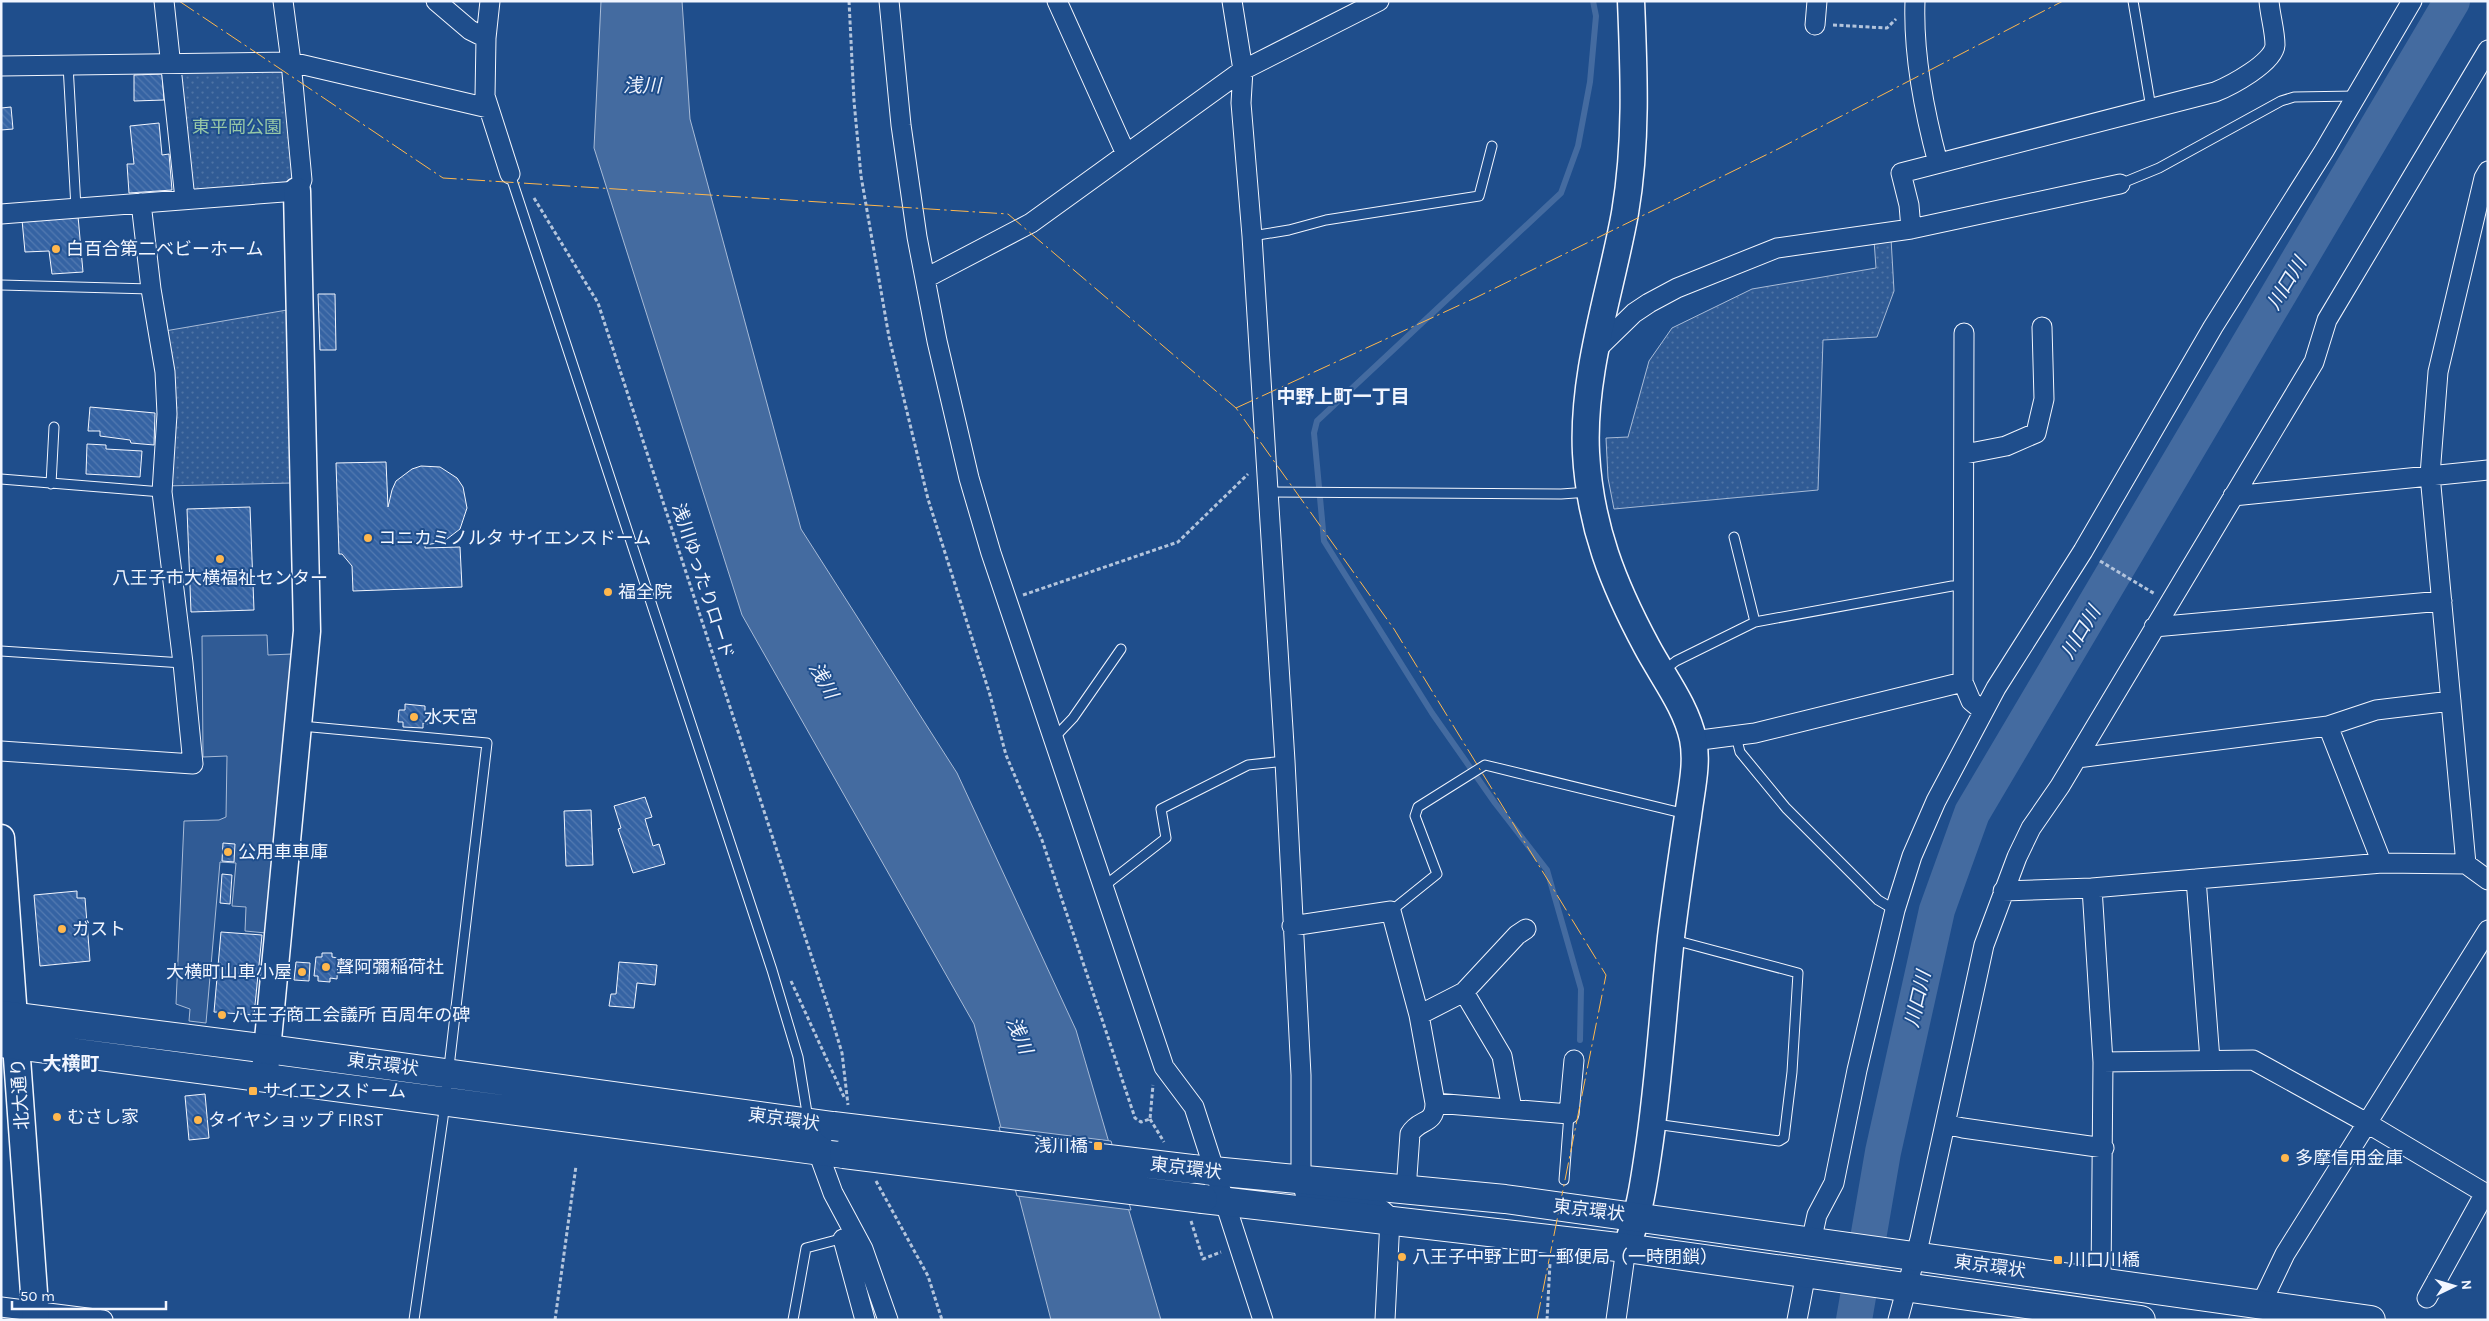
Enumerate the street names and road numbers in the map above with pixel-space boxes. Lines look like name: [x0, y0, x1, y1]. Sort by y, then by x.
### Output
street label: 浅川ゆったりロード: [668, 501, 738, 661]
street label: 東京環状: [346, 1048, 420, 1080]
street label: 北大通り: [7, 1057, 33, 1131]
street label: 東京環状: [747, 1103, 821, 1135]
street label: 東京環状: [1149, 1153, 1223, 1183]
street label: 東京環状: [1552, 1195, 1626, 1225]
street label: 東京環状: [1953, 1250, 2027, 1282]

